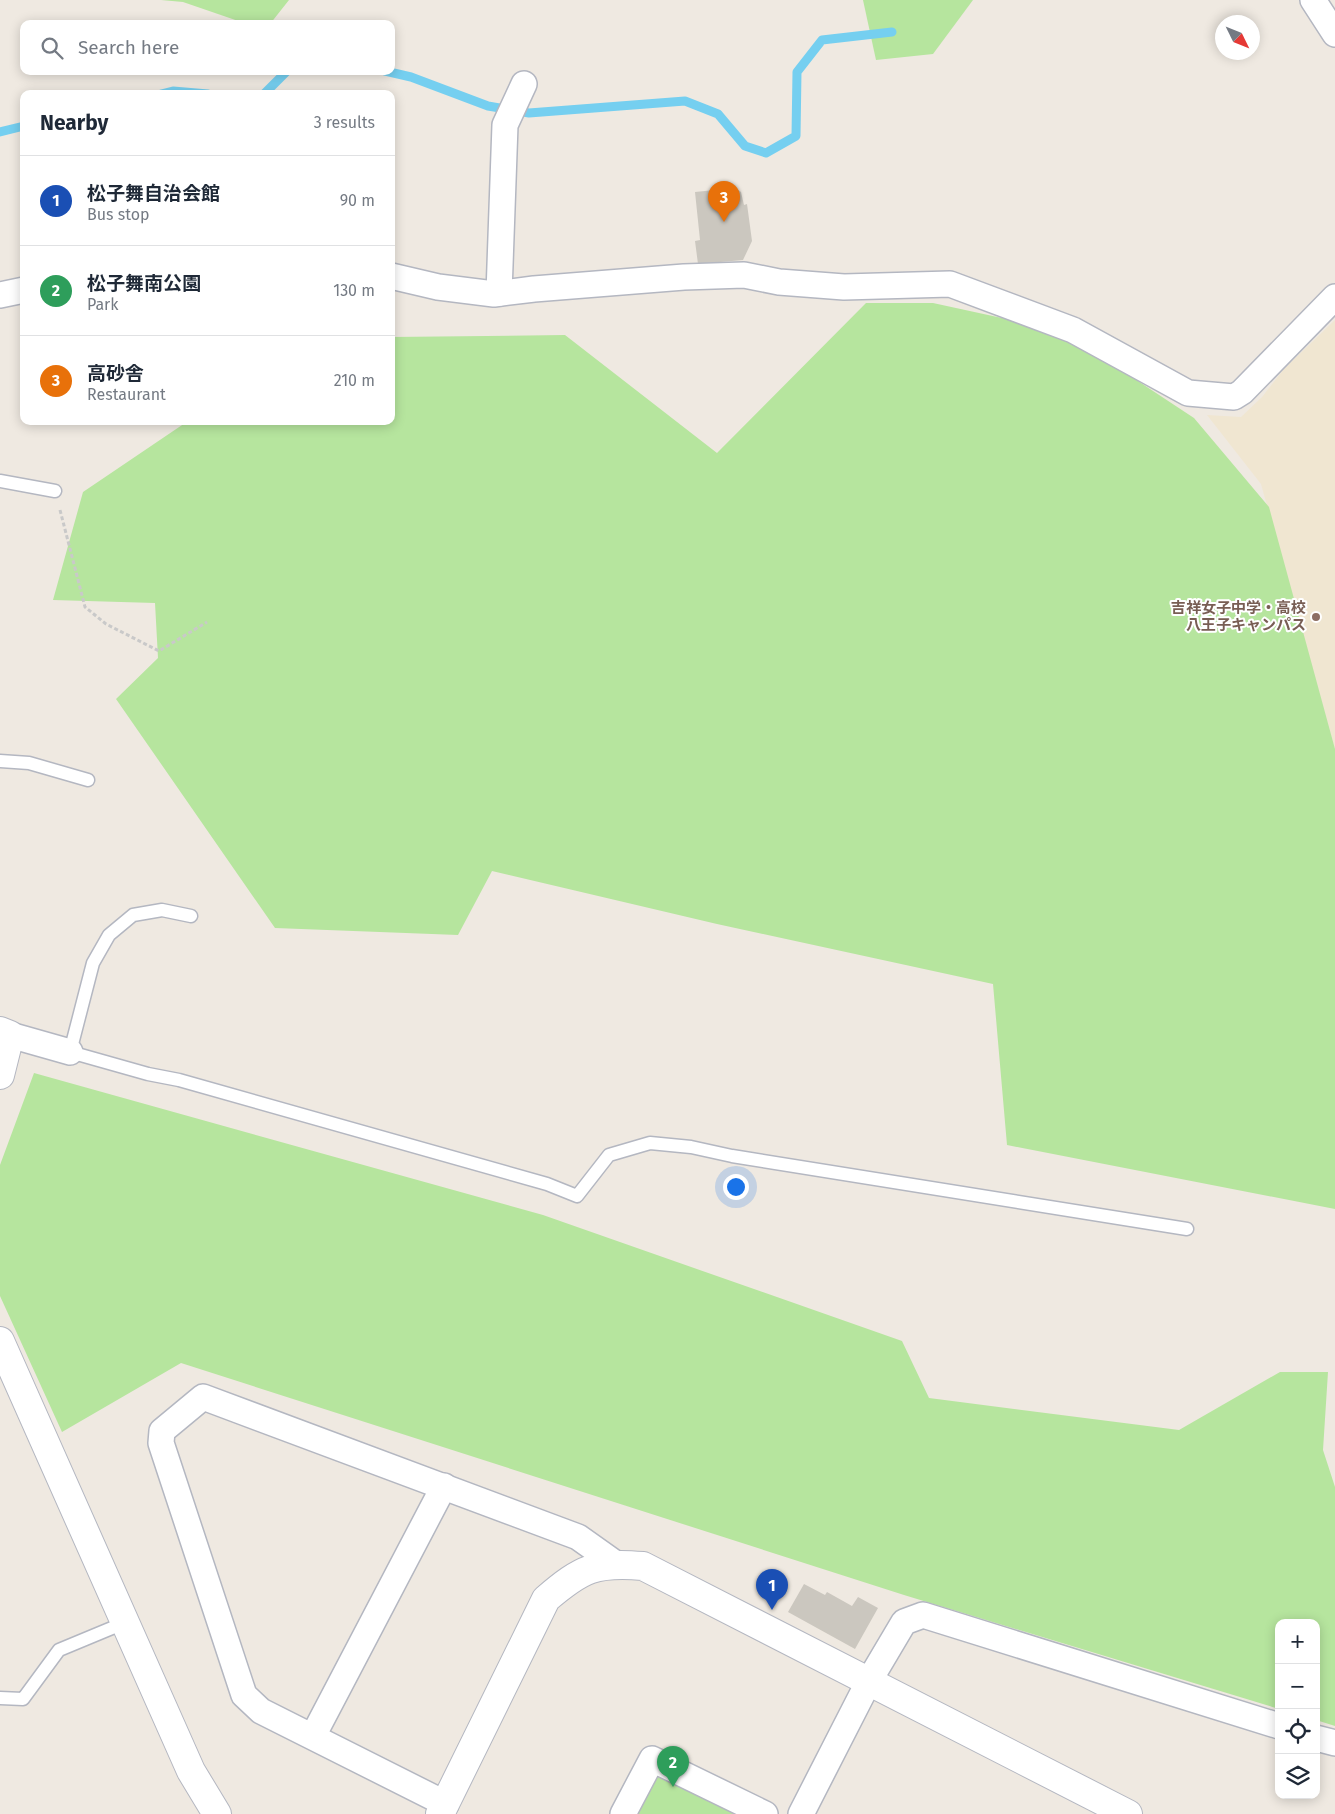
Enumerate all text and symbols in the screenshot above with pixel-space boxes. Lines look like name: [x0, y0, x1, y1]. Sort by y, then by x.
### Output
north arrow: [1215, 15, 1260, 60]
search box: [20, 20, 395, 75]
icon: search: [38, 34, 66, 62]
text: Search here: [78, 36, 179, 59]
text: Nearby: [40, 110, 108, 136]
text: 3 results: [314, 113, 375, 132]
pin: 3: [708, 181, 740, 222]
text: 松子舞自治会館: [87, 182, 220, 205]
text: 1: [52, 191, 60, 210]
text: 90 m: [340, 191, 375, 210]
text: Bus stop: [87, 205, 150, 224]
text: 松子舞南公園: [87, 272, 201, 295]
text: 2: [52, 281, 60, 300]
text: 130 m: [333, 281, 375, 300]
text: Park: [87, 295, 119, 314]
text: 高砂舎: [87, 362, 144, 385]
text: 3: [52, 371, 60, 390]
text: 210 m: [334, 371, 375, 390]
text: Restaurant: [87, 385, 166, 404]
place label: 吉祥女子中学・高校 八王子キャンパス: [1171, 599, 1306, 634]
marker: 吉祥女子中学・高校 八王子キャンパス: [1310, 611, 1322, 623]
your location: [723, 1174, 749, 1200]
pin: 1: [756, 1569, 788, 1610]
map controls: [1275, 1619, 1320, 1799]
button: +: [1275, 1619, 1320, 1664]
button: −: [1275, 1664, 1320, 1709]
button: locate: [1275, 1709, 1320, 1754]
pin: 2: [657, 1746, 689, 1787]
button: layers: [1275, 1754, 1320, 1799]

